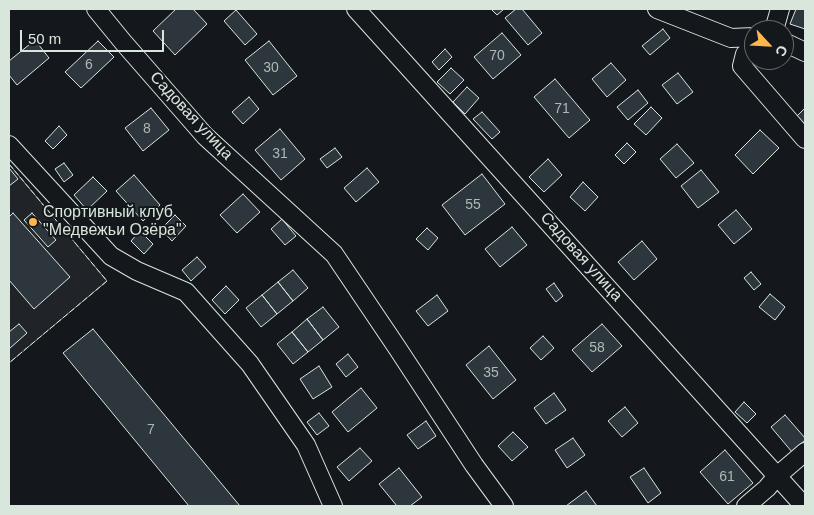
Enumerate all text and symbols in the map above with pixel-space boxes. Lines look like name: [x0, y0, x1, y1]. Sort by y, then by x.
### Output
scale bar: [22, 20, 166, 52]
north arrow: [744, 20, 794, 70]
text: 50 m: [28, 30, 61, 47]
text: С: [772, 43, 791, 59]
house number: 70: [489, 48, 505, 64]
house number: 6: [85, 57, 93, 73]
house number: 30: [263, 60, 279, 76]
street label: Садовая улица: [145, 68, 237, 164]
house number: 71: [554, 101, 570, 117]
house number: 8: [143, 121, 151, 137]
house number: 31: [272, 146, 288, 162]
house number: 55: [465, 197, 481, 213]
place label: Спортивный клуб "Медвежьи Озёра": [43, 203, 182, 241]
street label: Садовая улица: [536, 209, 626, 305]
marker: Спортивный клуб "Медвежьи Озёра": [27, 216, 39, 228]
house number: 58: [589, 340, 605, 356]
house number: 35: [483, 365, 499, 381]
house number: 7: [147, 422, 155, 438]
house number: 61: [719, 469, 735, 485]

